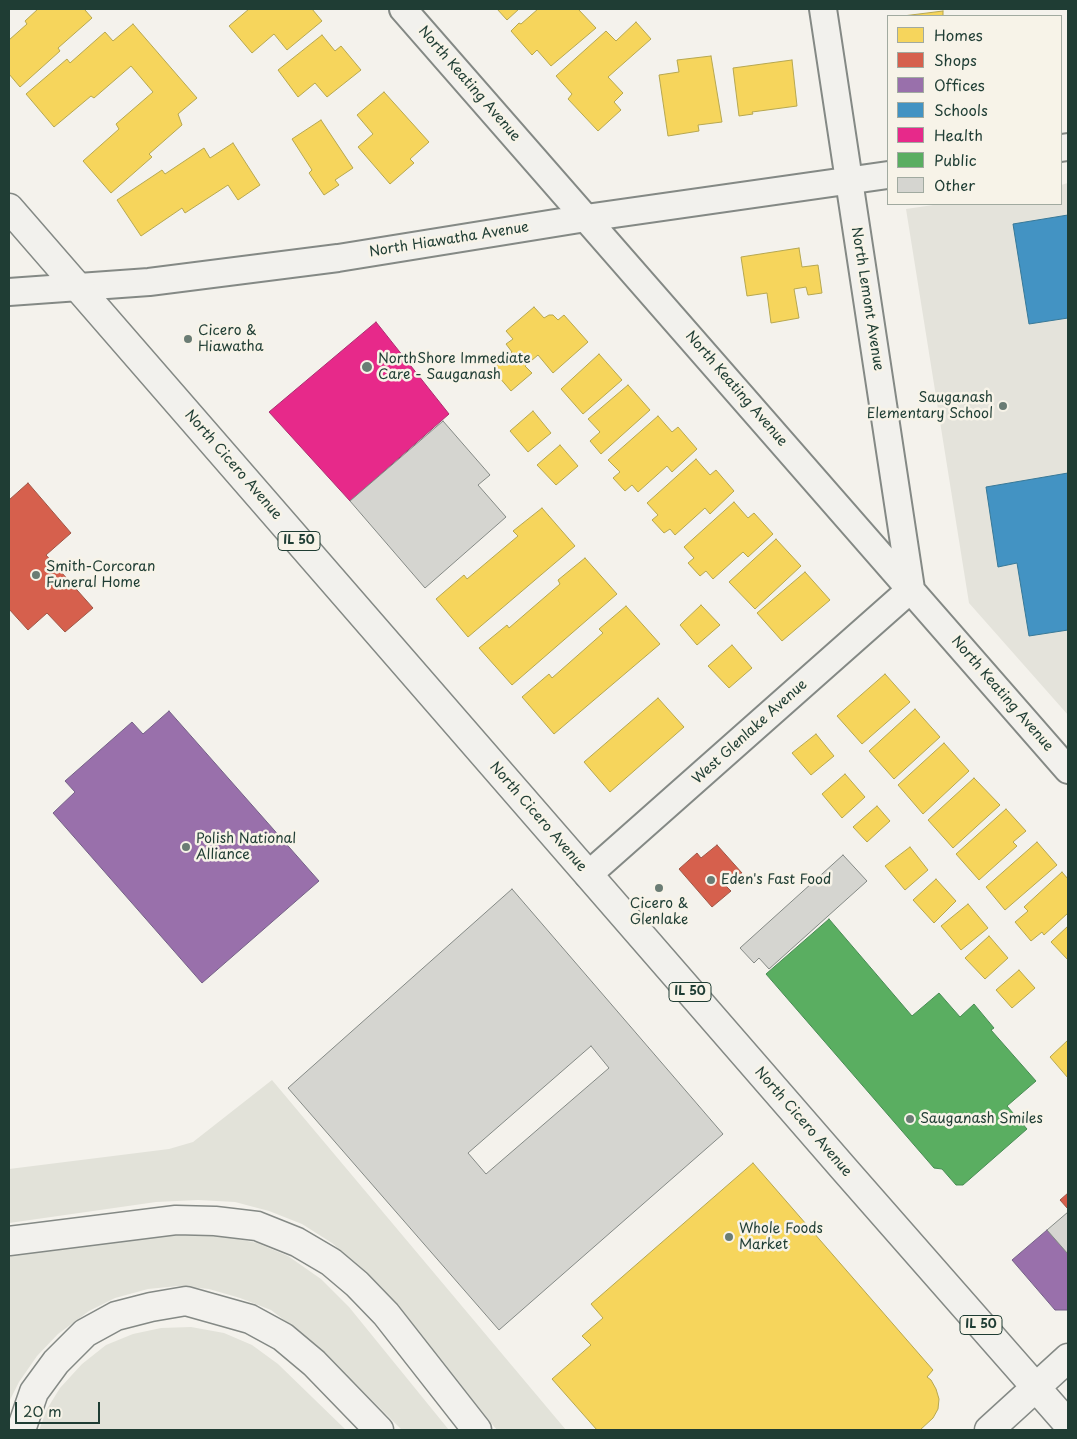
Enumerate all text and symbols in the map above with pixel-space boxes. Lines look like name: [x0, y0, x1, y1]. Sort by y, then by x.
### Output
legend: [887, 15, 1062, 205]
street label: North Keating Avenue: [414, 23, 524, 145]
text: Homes: [934, 23, 983, 46]
text: Shops: [934, 48, 977, 71]
text: Offices: [934, 73, 985, 96]
text: Schools: [934, 98, 988, 121]
text: Health: [934, 123, 983, 146]
text: Public: [934, 148, 977, 171]
text: Other: [934, 173, 975, 196]
street label: North Hiawatha Avenue: [368, 219, 530, 261]
street label: North Lemont Avenue: [847, 226, 887, 372]
place label: Cicero & Hiawatha: [198, 323, 263, 356]
street label: North Keating Avenue: [681, 328, 791, 450]
marker: Cicero & Hiawatha: [182, 333, 194, 345]
place label: NorthShore Immediate Care - Sauganash: [378, 351, 531, 384]
marker: NorthShore Immediate Care - Sauganash: [360, 360, 374, 374]
place label: Sauganash Elementary School: [867, 390, 993, 422]
marker: Sauganash Elementary School: [997, 400, 1009, 412]
street label: North Cicero Avenue: [181, 407, 285, 523]
road number: IL 50: [278, 532, 320, 550]
place label: Smith-Corcoran Funeral Home: [46, 559, 155, 592]
marker: Smith-Corcoran Funeral Home: [30, 569, 42, 581]
street label: North Keating Avenue: [947, 633, 1057, 755]
street label: West Glenlake Avenue: [689, 676, 811, 788]
street label: North Cicero Avenue: [486, 759, 590, 875]
place label: Polish National Alliance: [196, 831, 296, 864]
marker: Polish National Alliance: [180, 841, 192, 853]
place label: Eden's Fast Food: [721, 872, 831, 888]
marker: Eden's Fast Food: [705, 874, 717, 886]
marker: Cicero & Glenlake: [653, 882, 665, 894]
place label: Cicero & Glenlake: [630, 896, 688, 929]
road number: IL 50: [669, 982, 711, 1002]
street label: North Cicero Avenue: [751, 1064, 855, 1180]
place label: Sauganash Smiles: [920, 1111, 1043, 1127]
marker: Sauganash Smiles: [904, 1113, 916, 1125]
place label: Whole Foods Market: [739, 1221, 823, 1254]
marker: Whole Foods Market: [723, 1231, 735, 1243]
road number: IL 50: [960, 1316, 1002, 1334]
scale bar: [18, 1392, 102, 1424]
text: 20 m: [23, 1399, 62, 1422]

